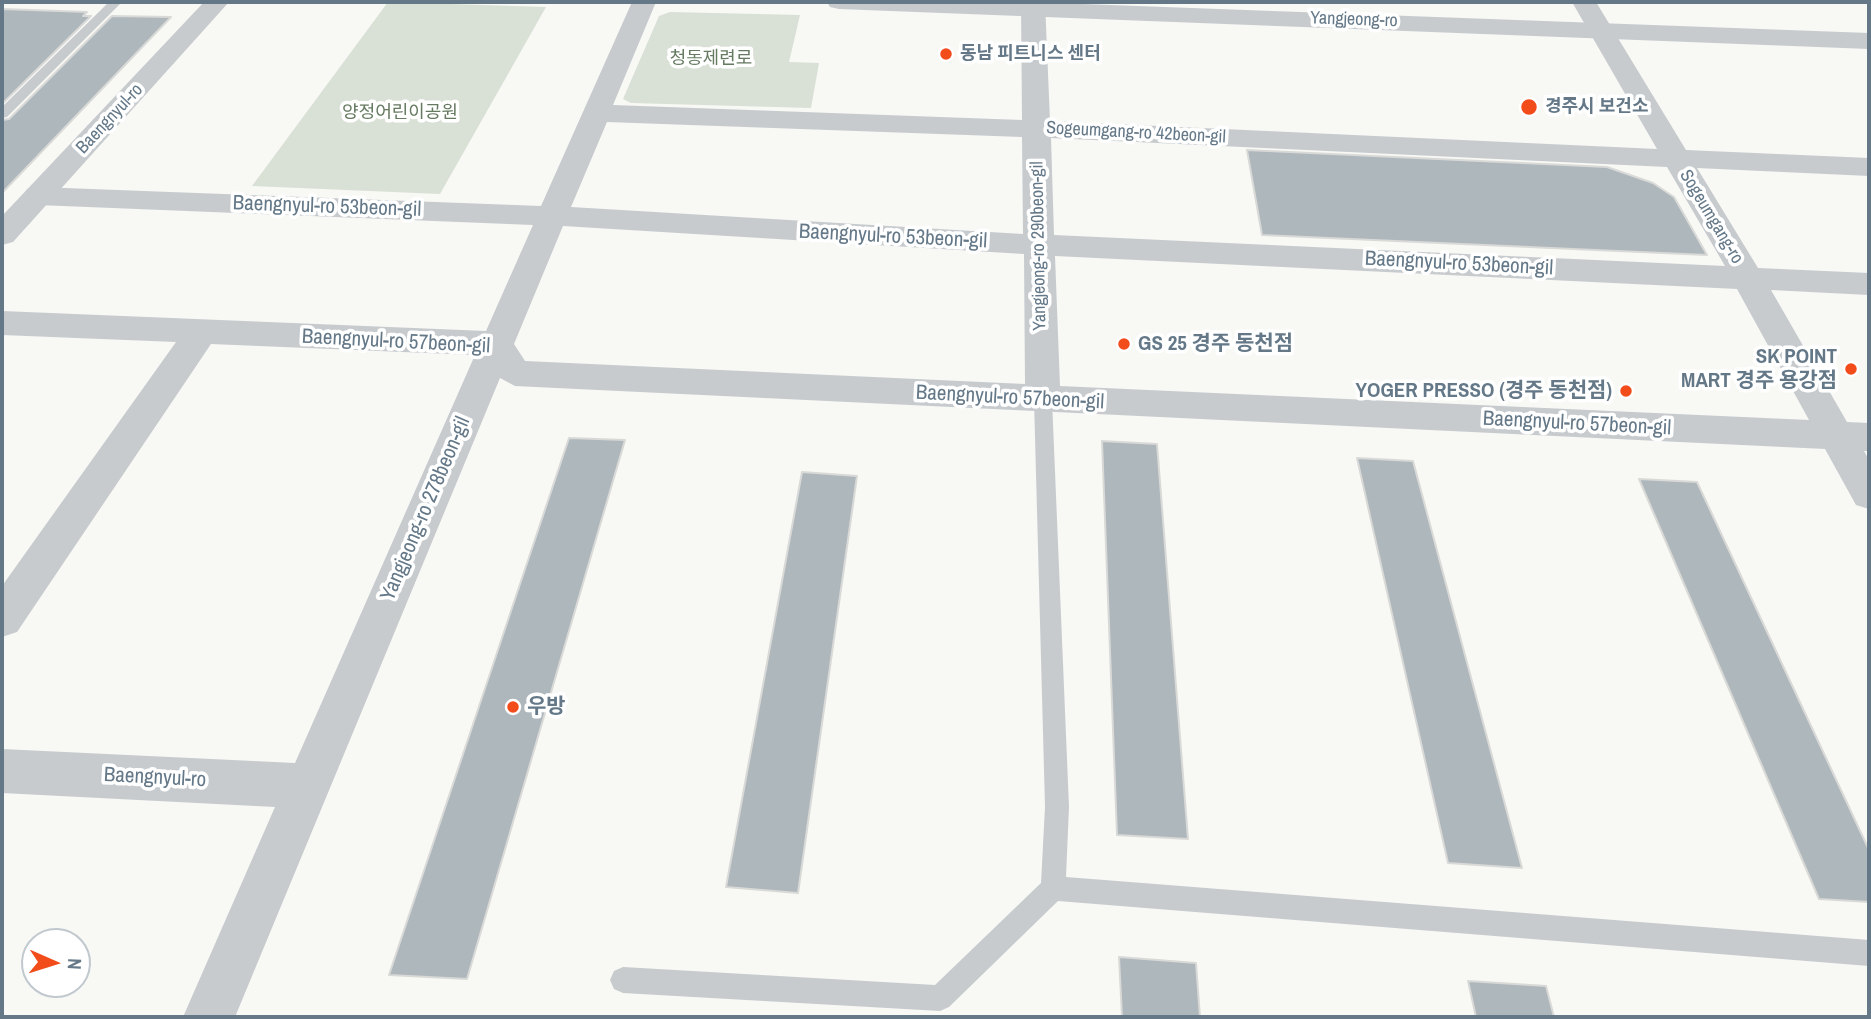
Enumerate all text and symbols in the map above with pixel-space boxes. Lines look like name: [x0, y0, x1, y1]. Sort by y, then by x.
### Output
street label: Yangjeong-ro: [1310, 8, 1398, 32]
place label: 동남 피트니스 센터: [960, 43, 1101, 65]
marker: 동남 피트니스 센터: [938, 46, 954, 62]
park label: 청동제련로: [670, 48, 752, 70]
street label: Baengnyul-ro: [72, 80, 148, 158]
place label: 경주시 보건소: [1545, 96, 1648, 118]
marker: 경주시 보건소: [1519, 97, 1539, 117]
park label: 양정어린이공원: [342, 102, 458, 124]
street label: Sogeumgang-ro 42beon-gil: [1046, 118, 1226, 148]
street label: Yangjeong-ro 290beon-gil: [1027, 161, 1051, 331]
street label: Sogeumgang-ro: [1674, 166, 1748, 268]
street label: Baengnyul-ro 53beon-gil: [232, 191, 422, 223]
street label: Baengnyul-ro 53beon-gil: [798, 219, 988, 255]
street label: Baengnyul-ro 53beon-gil: [1364, 246, 1554, 282]
street label: Baengnyul-ro 57beon-gil: [301, 324, 491, 360]
place label: GS 25 경주 동천점: [1138, 331, 1293, 357]
marker: GS 25 경주 동천점: [1116, 336, 1132, 352]
place label: SK POINT MART 경주 용강점: [1681, 344, 1837, 394]
marker: SK POINT MART 경주 용강점: [1843, 361, 1859, 377]
place label: YOGER PRESSO (경주 동천점): [1356, 378, 1612, 404]
street label: Baengnyul-ro 57beon-gil: [915, 380, 1105, 416]
marker: YOGER PRESSO (경주 동천점): [1618, 383, 1634, 399]
street label: Baengnyul-ro 57beon-gil: [1482, 406, 1672, 442]
street label: Yangjeong-ro 278beon-gil: [376, 413, 476, 605]
place label: 우방: [527, 694, 566, 720]
marker: 우방: [505, 699, 521, 715]
street label: Baengnyul-ro: [103, 763, 207, 793]
north arrow: [21, 928, 91, 998]
text: N: [62, 958, 88, 970]

